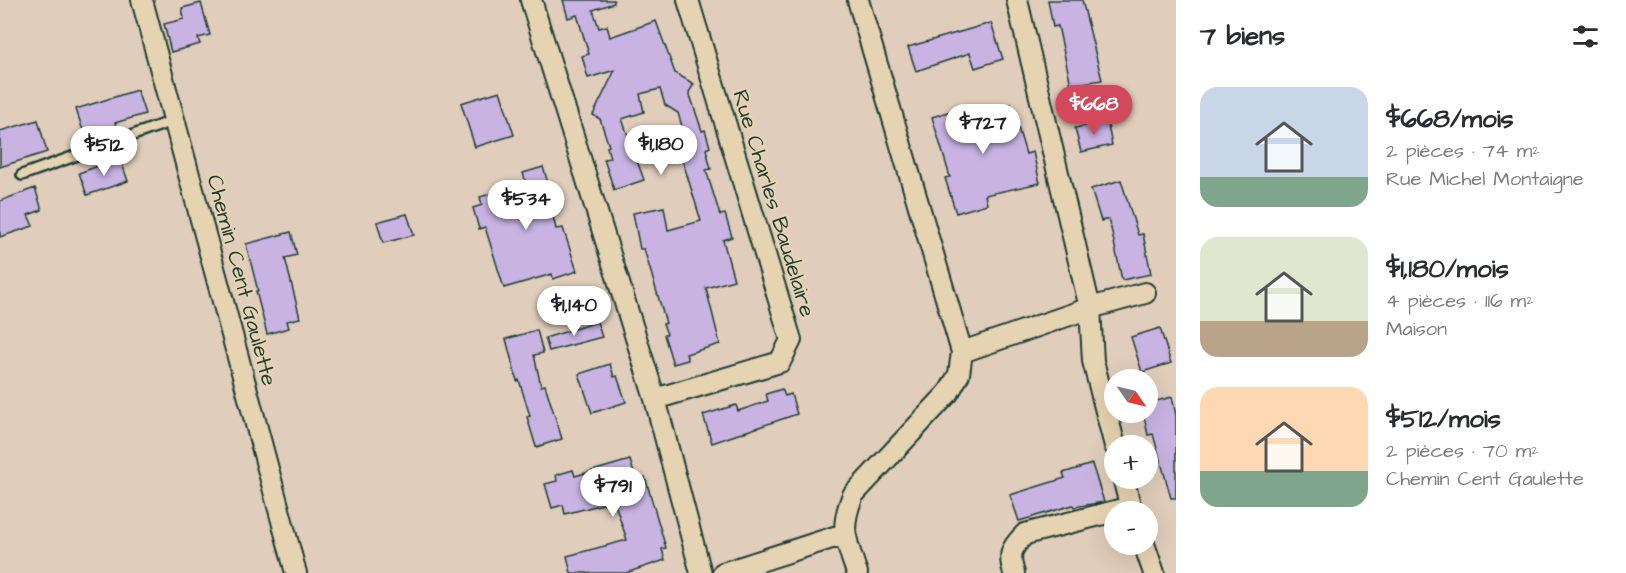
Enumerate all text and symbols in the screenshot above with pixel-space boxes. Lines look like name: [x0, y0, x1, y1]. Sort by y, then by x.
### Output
text: 7 biens: [1200, 18, 1285, 54]
icon: filters: [1569, 20, 1602, 53]
pin: $668: [1058, 85, 1130, 136]
street label: Rue Charles Baudelaire: [724, 86, 823, 321]
text: $668: [1069, 90, 1119, 118]
text: $668/mois: [1386, 101, 1514, 137]
pin: $727: [947, 104, 1019, 155]
text: $727: [959, 109, 1007, 137]
icon: home: [1248, 111, 1320, 183]
pin: $1,180: [612, 125, 710, 176]
pin: $512: [68, 126, 140, 177]
text: $1,180: [638, 130, 684, 158]
text: $512: [84, 131, 124, 159]
text: 2 pièces · 74 m²: [1386, 137, 1540, 165]
text: Rue Michel Montaigne: [1386, 165, 1584, 193]
street label: Chemin Cent Gaulette: [198, 171, 285, 390]
pin: $534: [490, 180, 562, 231]
text: $534: [501, 185, 551, 213]
text: $1,180/mois: [1386, 251, 1509, 287]
icon: home: [1248, 261, 1320, 333]
pin: $1,140: [525, 286, 623, 337]
text: 4 pièces · 116 m²: [1386, 287, 1534, 315]
text: $1,140: [551, 291, 597, 319]
text: Maison: [1386, 315, 1447, 343]
north arrow: [1104, 369, 1158, 423]
map controls: [1104, 369, 1158, 555]
text: $512/mois: [1386, 401, 1501, 437]
icon: home: [1248, 411, 1320, 483]
button: +: [1104, 435, 1158, 489]
text: 2 pièces · 70 m²: [1386, 437, 1539, 465]
text: Chemin Cent Gaulette: [1386, 465, 1584, 493]
pin: $791: [577, 467, 649, 518]
text: $791: [594, 472, 632, 500]
button: −: [1104, 501, 1158, 555]

